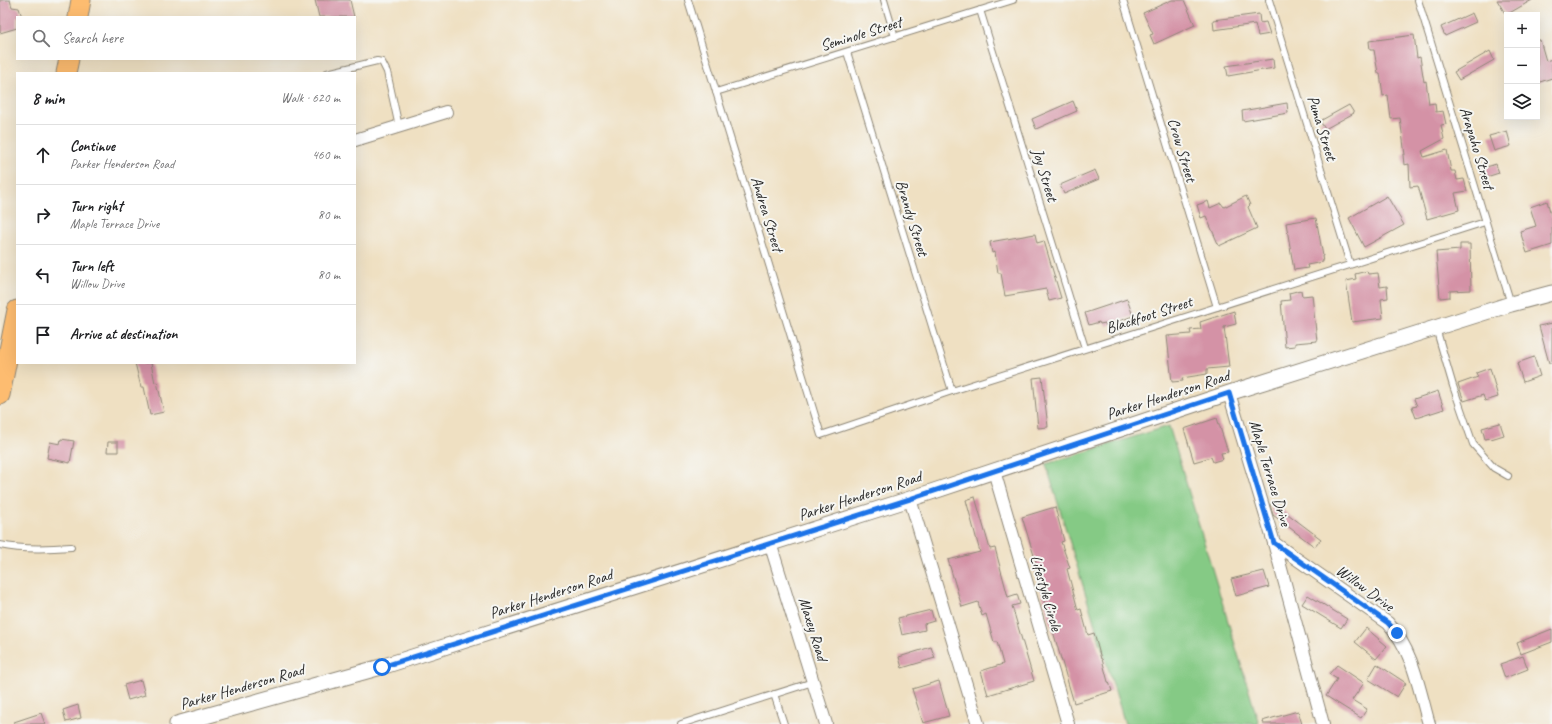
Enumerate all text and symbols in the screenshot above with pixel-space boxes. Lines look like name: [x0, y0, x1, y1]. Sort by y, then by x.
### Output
street label: Seminole Street: [818, 11, 907, 56]
map controls: [1504, 12, 1540, 120]
button: +: [1504, 12, 1540, 48]
search box: [16, 16, 356, 60]
icon: search: [30, 27, 52, 49]
text: Search here: [62, 29, 123, 48]
button: −: [1504, 48, 1540, 84]
button: layers: [1504, 84, 1540, 120]
text: 8 min: [32, 88, 65, 109]
text: Walk · 620 m: [281, 90, 340, 106]
street label: Puma Street: [1303, 93, 1342, 164]
street label: Arapaho Street: [1455, 105, 1500, 194]
street label: Crow Street: [1163, 116, 1202, 186]
text: Continue: [70, 137, 115, 156]
icon: ahead: [32, 144, 54, 166]
street label: Joy Street: [1027, 145, 1063, 205]
text: 460 m: [312, 147, 340, 163]
text: Parker Henderson Road: [70, 156, 174, 172]
street label: Andrea Street: [746, 174, 789, 257]
street label: Brandy Street: [891, 178, 934, 260]
text: Turn right: [70, 197, 123, 216]
icon: right: [32, 204, 54, 226]
text: 80 m: [318, 207, 340, 223]
text: Maple Terrace Drive: [70, 216, 159, 232]
text: Turn left: [70, 257, 113, 276]
icon: left: [32, 264, 54, 286]
text: 80 m: [318, 267, 340, 283]
text: Willow Drive: [70, 276, 124, 292]
street label: Blackfoot Street: [1103, 291, 1196, 338]
icon: arrive: [32, 324, 54, 346]
text: Arrive at destination: [70, 325, 177, 344]
street label: Parker Henderson Road: [1104, 365, 1235, 424]
street label: Maple Terrace Drive: [1244, 418, 1296, 530]
street label: Parker Henderson Road: [796, 466, 927, 525]
street label: Lifestyle Circle: [1026, 553, 1067, 635]
street label: Willow Drive: [1332, 560, 1399, 617]
street label: Parker Henderson Road: [487, 564, 618, 623]
street label: Maxey Road: [794, 595, 833, 666]
route end: [1388, 624, 1406, 642]
route start: [373, 658, 391, 676]
street label: Parker Henderson Road: [178, 659, 309, 714]

